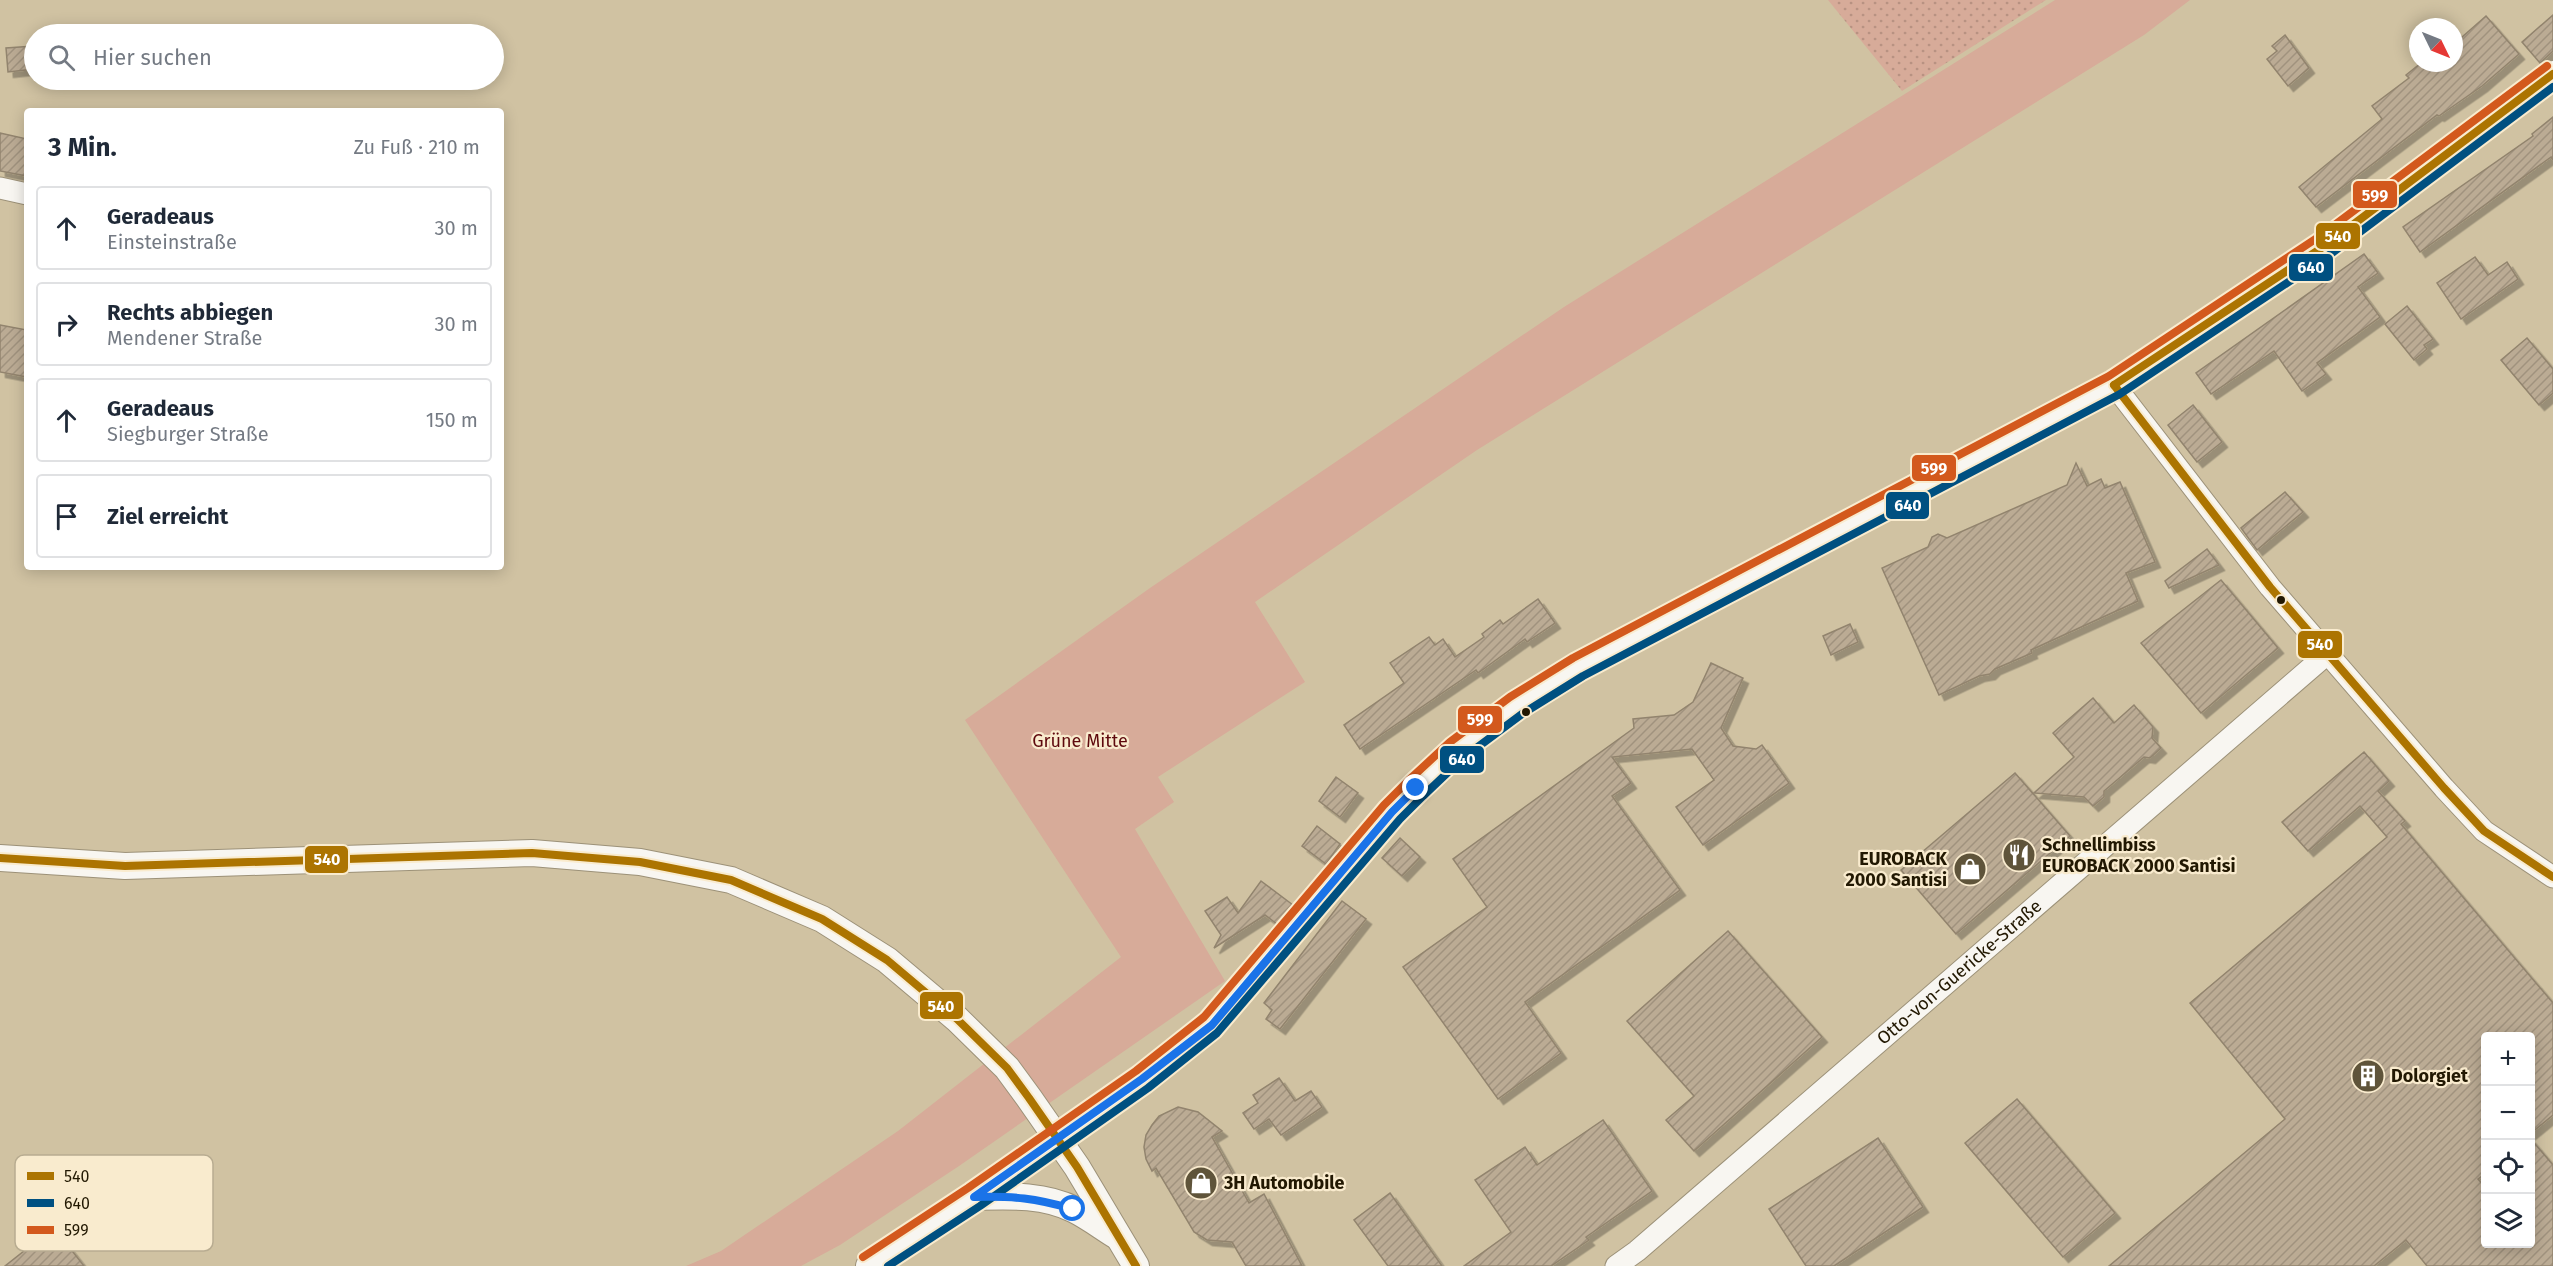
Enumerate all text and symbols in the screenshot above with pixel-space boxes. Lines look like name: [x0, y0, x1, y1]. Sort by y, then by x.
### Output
north arrow: [2409, 18, 2463, 72]
search box: [24, 24, 504, 90]
icon: search: [45, 41, 78, 74]
text: Hier suchen: [93, 44, 212, 71]
text: 3 Min.: [48, 132, 117, 163]
text: Zu Fuß · 210 m: [353, 135, 480, 159]
line badge: 599: [2352, 180, 2398, 209]
text: 599: [2362, 186, 2388, 205]
text: Geradeaus: [107, 203, 214, 230]
icon: ahead: [50, 212, 83, 245]
text: 30 m: [434, 216, 478, 240]
line badge: 540: [2315, 222, 2361, 250]
text: 540: [2325, 227, 2351, 246]
text: Einsteinstraße: [107, 230, 237, 254]
line badge: 640: [2288, 253, 2334, 282]
text: 640: [2297, 258, 2325, 277]
text: Rechts abbiegen: [107, 299, 273, 326]
icon: right: [50, 308, 83, 341]
text: 30 m: [434, 312, 478, 336]
text: Mendener Straße: [107, 326, 262, 350]
text: Geradeaus: [107, 395, 214, 422]
icon: ahead: [50, 404, 83, 437]
text: 150 m: [426, 408, 478, 432]
text: Siegburger Straße: [107, 422, 269, 446]
line badge: 599: [1911, 454, 1957, 482]
text: 599: [1921, 459, 1947, 478]
line badge: 640: [1885, 491, 1930, 520]
text: 640: [1894, 496, 1922, 515]
icon: arrive: [50, 500, 83, 533]
text: Ziel erreicht: [107, 503, 228, 530]
unlabelled marker: [2275, 594, 2287, 606]
line badge: 540: [2297, 630, 2343, 659]
text: 540: [2307, 635, 2333, 654]
line badge: 599: [1457, 705, 1503, 734]
unlabelled marker: [1520, 706, 1532, 718]
text: 599: [1467, 710, 1493, 729]
park label: Grüne Mitte: [1032, 730, 1128, 752]
line badge: 640: [1439, 745, 1485, 774]
text: 640: [1448, 750, 1476, 769]
route end: [1402, 774, 1428, 800]
place label: Schnellimbiss EUROBACK 2000 Santisi: [2042, 834, 2235, 877]
restaurant icon: Schnellimbiss EUROBACK 2000 Santisi: [2001, 837, 2037, 873]
line badge: 540: [304, 845, 349, 874]
place label: EUROBACK 2000 Santisi: [1845, 848, 1948, 891]
text: 540: [314, 850, 340, 869]
shop icon: EUROBACK 2000 Santisi: [1952, 851, 1988, 887]
street label: Otto-von-Guericke-Straße: [1872, 895, 2046, 1049]
line badge: 540: [919, 991, 964, 1020]
text: 540: [928, 997, 954, 1016]
map controls: [2481, 1032, 2535, 1248]
button: +: [2481, 1032, 2535, 1086]
building icon: Dolorgiet: [2350, 1058, 2386, 1094]
place label: Dolorgiet: [2391, 1065, 2469, 1087]
button: −: [2481, 1086, 2535, 1140]
button: locate: [2481, 1140, 2535, 1194]
legend: [15, 1155, 213, 1251]
shop icon: 3H Automobile: [1183, 1165, 1219, 1201]
text: 540: [64, 1167, 90, 1186]
place label: 3H Automobile: [1223, 1172, 1344, 1194]
text: 640: [64, 1194, 90, 1213]
button: layers: [2481, 1194, 2535, 1248]
route start: [1059, 1195, 1085, 1221]
text: 599: [64, 1221, 89, 1240]

